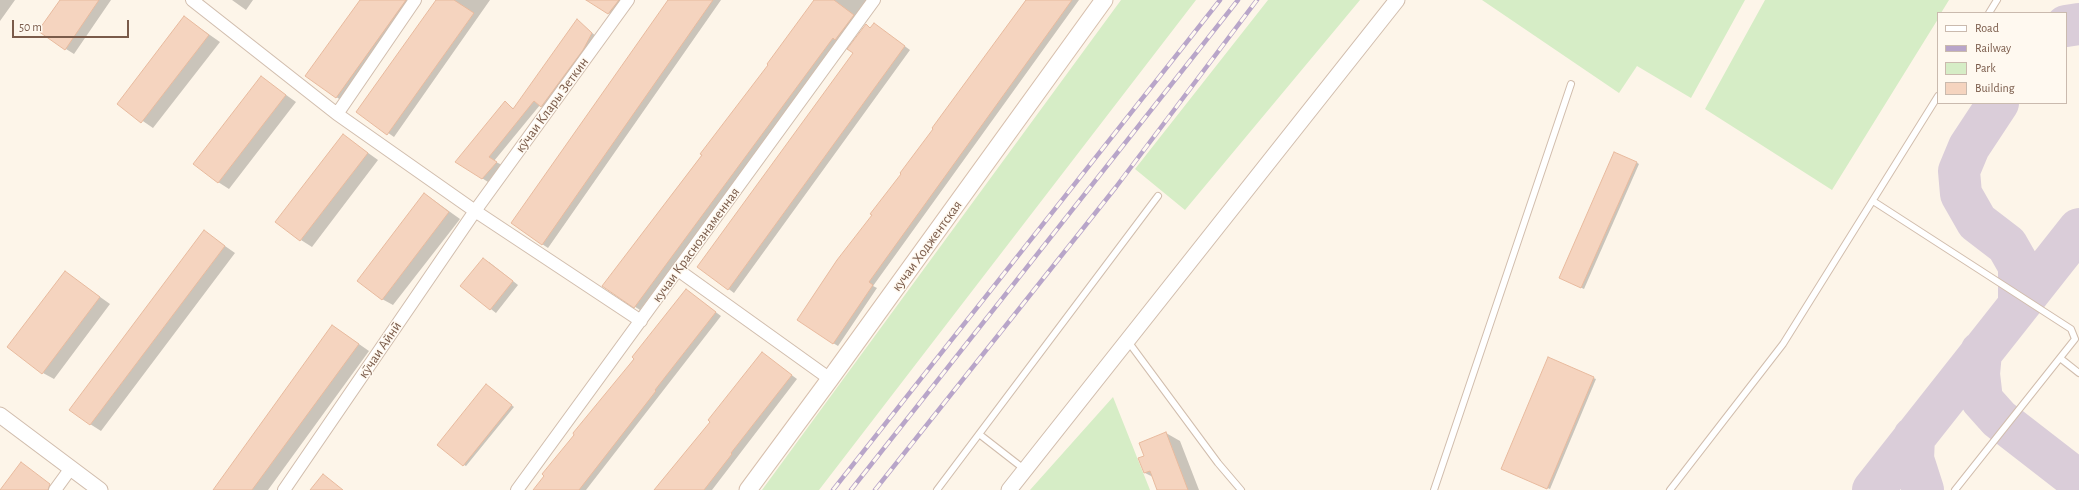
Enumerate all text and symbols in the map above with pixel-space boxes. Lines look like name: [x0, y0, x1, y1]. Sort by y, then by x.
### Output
scale bar: [14, 12, 131, 38]
legend: [1937, 12, 2067, 104]
text: 50 m: [19, 21, 42, 33]
text: Road: [1975, 22, 1999, 34]
text: Railway: [1975, 42, 2011, 54]
street label: кӯчаи Клары Зеткин: [512, 54, 592, 156]
text: Park: [1975, 62, 1996, 74]
text: Building: [1975, 82, 2015, 94]
street label: кучаи Краснознаменная: [649, 184, 743, 306]
street label: кучаи Ходжентская: [888, 197, 966, 295]
street label: кӯчаи Айнӣ: [355, 318, 405, 382]

